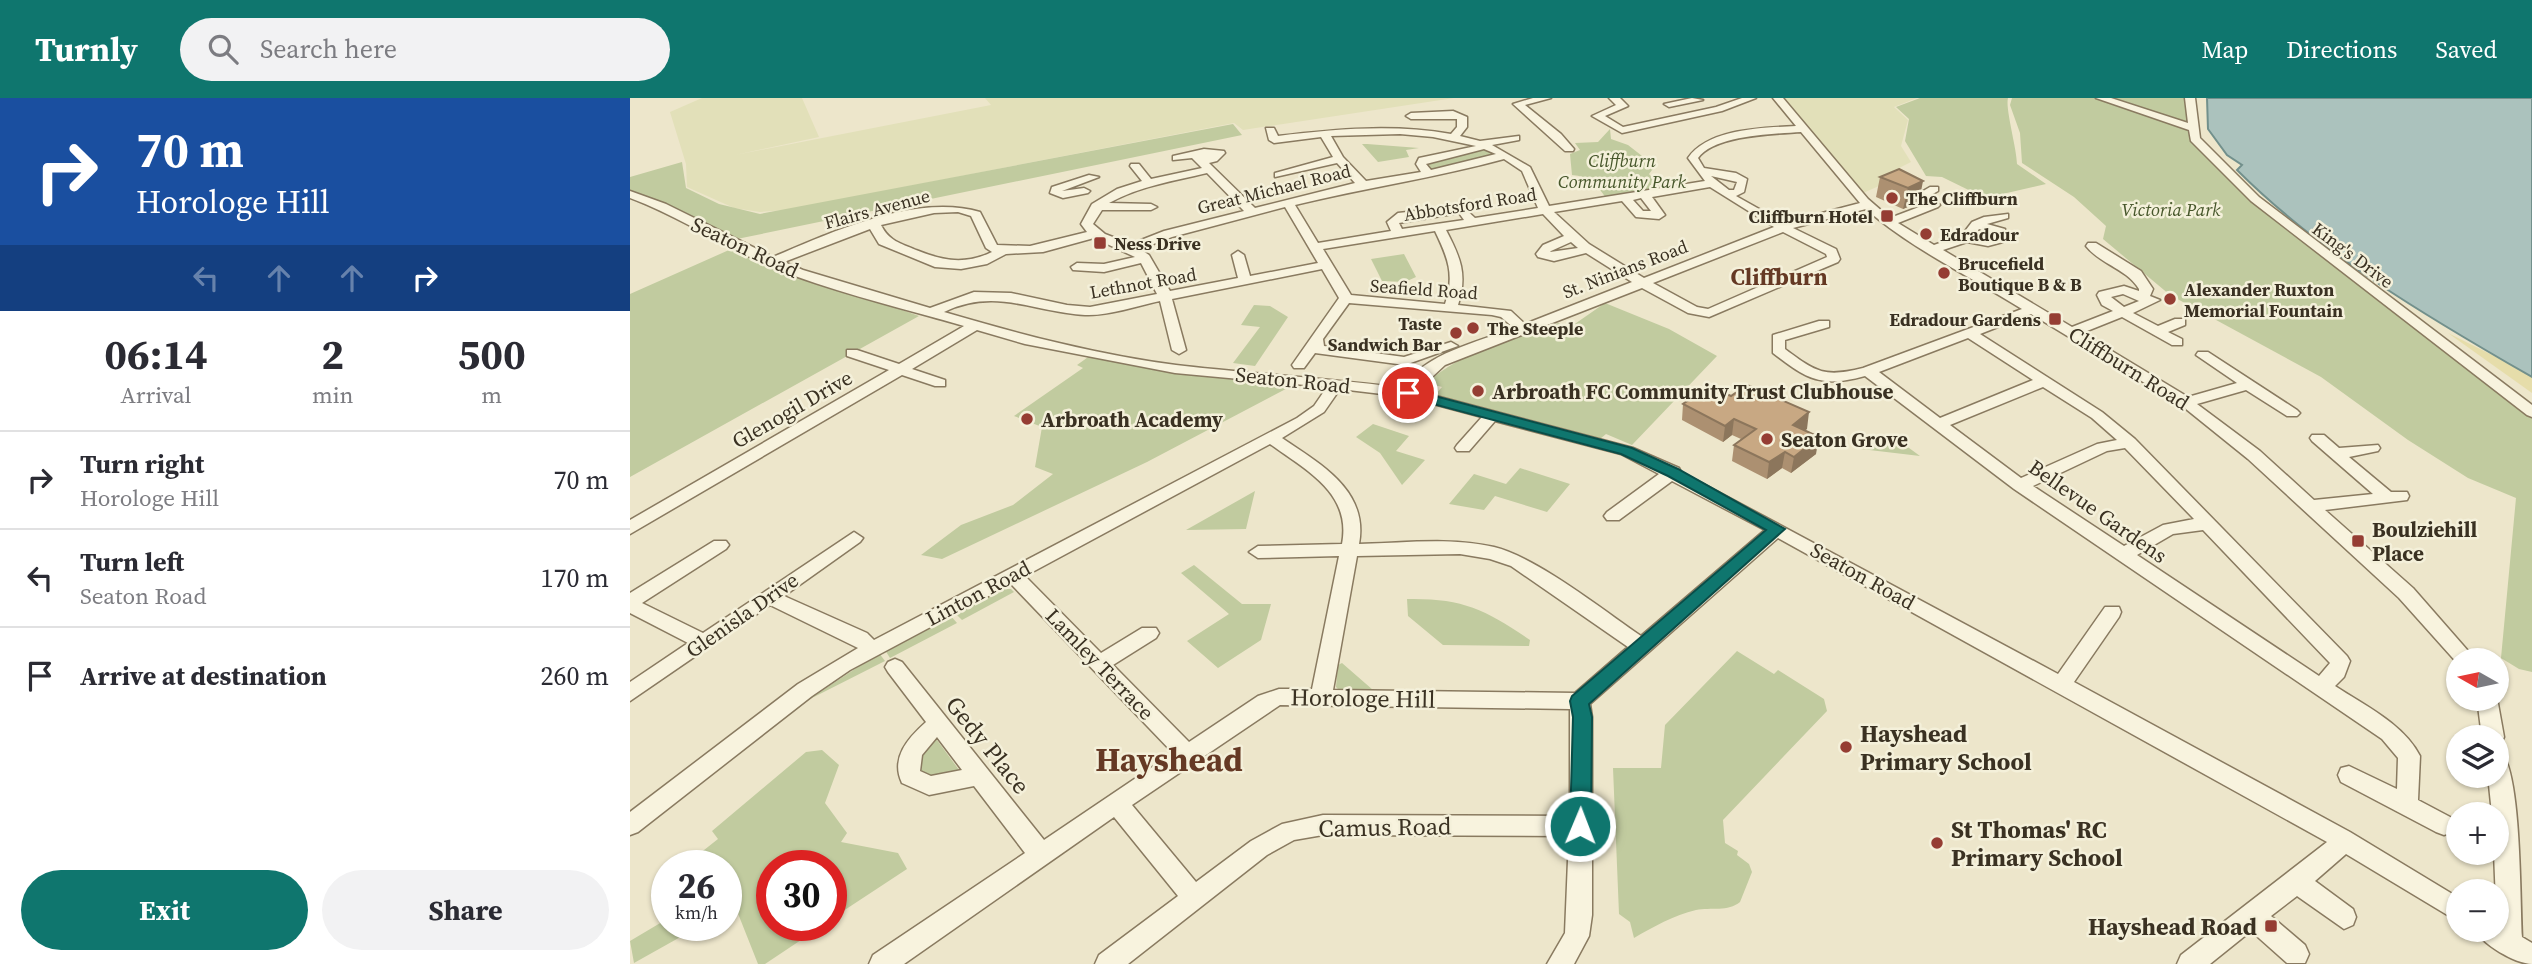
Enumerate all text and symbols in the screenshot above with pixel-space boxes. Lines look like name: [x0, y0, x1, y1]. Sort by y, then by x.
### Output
search box: [180, 18, 670, 81]
text: Turnly: [35, 27, 138, 72]
icon: search: [204, 30, 242, 68]
text: Search here: [260, 31, 397, 67]
text: Map: [2201, 33, 2248, 66]
text: Directions: [2286, 33, 2397, 66]
text: Saved: [2435, 33, 2497, 66]
text: 70 m: [136, 116, 244, 183]
icon: right: [21, 126, 112, 217]
park label: Cliffburn Community Park: [1558, 148, 1687, 194]
street label: Great Michael Road: [1195, 158, 1353, 220]
text: Horologe Hill: [136, 180, 330, 224]
street label: Abbotsford Road: [1402, 181, 1538, 227]
street label: Flairs Avenue: [821, 183, 933, 235]
place label: The Cliffburn: [1906, 186, 2018, 211]
marker: The Cliffburn: [1884, 190, 1900, 206]
park label: Victoria Park: [2121, 197, 2221, 222]
place label: Cliffburn Hotel: [1748, 204, 1873, 229]
marker: Cliffburn Hotel: [1879, 208, 1895, 224]
street label: Seaton Road: [687, 209, 804, 285]
street label: King's Drive: [2307, 216, 2399, 294]
place label: Edradour: [1940, 222, 2019, 247]
marker: Edradour: [1918, 226, 1934, 242]
place label: Ness Drive: [1114, 231, 1201, 256]
street label: St. Ninians Road: [1559, 234, 1691, 304]
marker: Ness Drive: [1092, 235, 1108, 251]
place label: Brucefield Boutique B & B: [1958, 251, 2082, 297]
icon: left: [187, 259, 225, 297]
icon: ahead: [260, 259, 298, 297]
icon: ahead: [333, 259, 371, 297]
icon: right: [406, 259, 444, 297]
street label: Lethnot Road: [1088, 261, 1198, 305]
district label: Cliffburn: [1730, 261, 1828, 293]
marker: Brucefield Boutique B & B: [1936, 265, 1952, 281]
street label: Seafield Road: [1369, 273, 1479, 305]
place label: Alexander Ruxton Memorial Fountain: [2184, 277, 2343, 323]
marker: Alexander Ruxton Memorial Fountain: [2162, 291, 2178, 307]
place label: Edradour Gardens: [1889, 307, 2041, 332]
place label: Taste Sandwich Bar: [1328, 311, 1443, 357]
marker: Edradour Gardens: [2047, 311, 2063, 327]
place label: The Steeple: [1487, 316, 1583, 341]
street label: Cliffburn Road: [2063, 319, 2195, 417]
marker: The Steeple: [1465, 320, 1481, 336]
text: 06:14: [104, 325, 208, 383]
text: 2: [321, 325, 344, 383]
text: 500: [458, 325, 526, 383]
marker: Taste Sandwich Bar: [1448, 325, 1464, 341]
street label: Seaton Road: [1234, 360, 1352, 400]
street label: Glenogil Drive: [727, 363, 857, 455]
pin: [1378, 363, 1438, 423]
icon: arrive: [1389, 374, 1427, 412]
place label: Arbroath FC Community Trust Clubhouse: [1492, 377, 1894, 406]
text: Arrival: [120, 379, 191, 411]
text: min: [312, 379, 353, 411]
text: m: [481, 379, 502, 411]
marker: Arbroath FC Community Trust Clubhouse: [1470, 383, 1486, 399]
place label: Arbroath Academy: [1041, 405, 1224, 434]
marker: Arbroath Academy: [1019, 411, 1035, 427]
place label: Seaton Grove: [1781, 425, 1908, 454]
marker: Seaton Grove: [1759, 431, 1775, 447]
text: Turn right: [80, 446, 204, 482]
street label: Bellevue Gardens: [2023, 452, 2173, 570]
icon: right: [21, 461, 59, 499]
text: 70 m: [554, 462, 609, 498]
text: Horologe Hill: [80, 482, 219, 514]
place label: Boulziehill Place: [2372, 515, 2477, 568]
marker: Boulziehill Place: [2350, 533, 2366, 549]
street label: Seaton Road: [1805, 535, 1921, 617]
text: Turn left: [80, 544, 184, 580]
street label: Linton Road: [920, 553, 1036, 633]
icon: left: [21, 559, 59, 597]
text: 170 m: [541, 560, 609, 596]
street label: Glenisla Drive: [680, 565, 804, 665]
text: Seaton Road: [80, 580, 207, 612]
street label: Lamley Terrace: [1039, 602, 1161, 726]
north arrow: [2446, 648, 2510, 710]
map controls: [2446, 648, 2509, 942]
icon: arrive: [21, 657, 59, 695]
text: Arrive at destination: [80, 658, 327, 694]
text: 260 m: [541, 658, 609, 694]
street label: Horologe Hill: [1290, 680, 1436, 716]
street label: Gedy Place: [938, 689, 1038, 801]
place label: Hayshead Primary School: [1860, 717, 2032, 778]
button: layers: [2446, 725, 2509, 788]
district label: Hayshead: [1095, 737, 1243, 782]
marker: Hayshead Primary School: [1838, 739, 1854, 755]
position arrow: [1543, 789, 1617, 863]
button: +: [2446, 802, 2509, 865]
street label: Camus Road: [1318, 809, 1452, 845]
place label: St Thomas' RC Primary School: [1951, 813, 2123, 874]
marker: St Thomas' RC Primary School: [1929, 835, 1945, 851]
speed limit sign: 30: [756, 850, 847, 941]
text: 26: [678, 862, 715, 910]
button: Exit: [21, 870, 308, 950]
button: Share: [322, 870, 609, 950]
button: −: [2446, 879, 2509, 942]
text: km/h: [675, 900, 718, 925]
place label: Hayshead Road: [2088, 910, 2257, 943]
marker: Hayshead Road: [2263, 918, 2279, 934]

